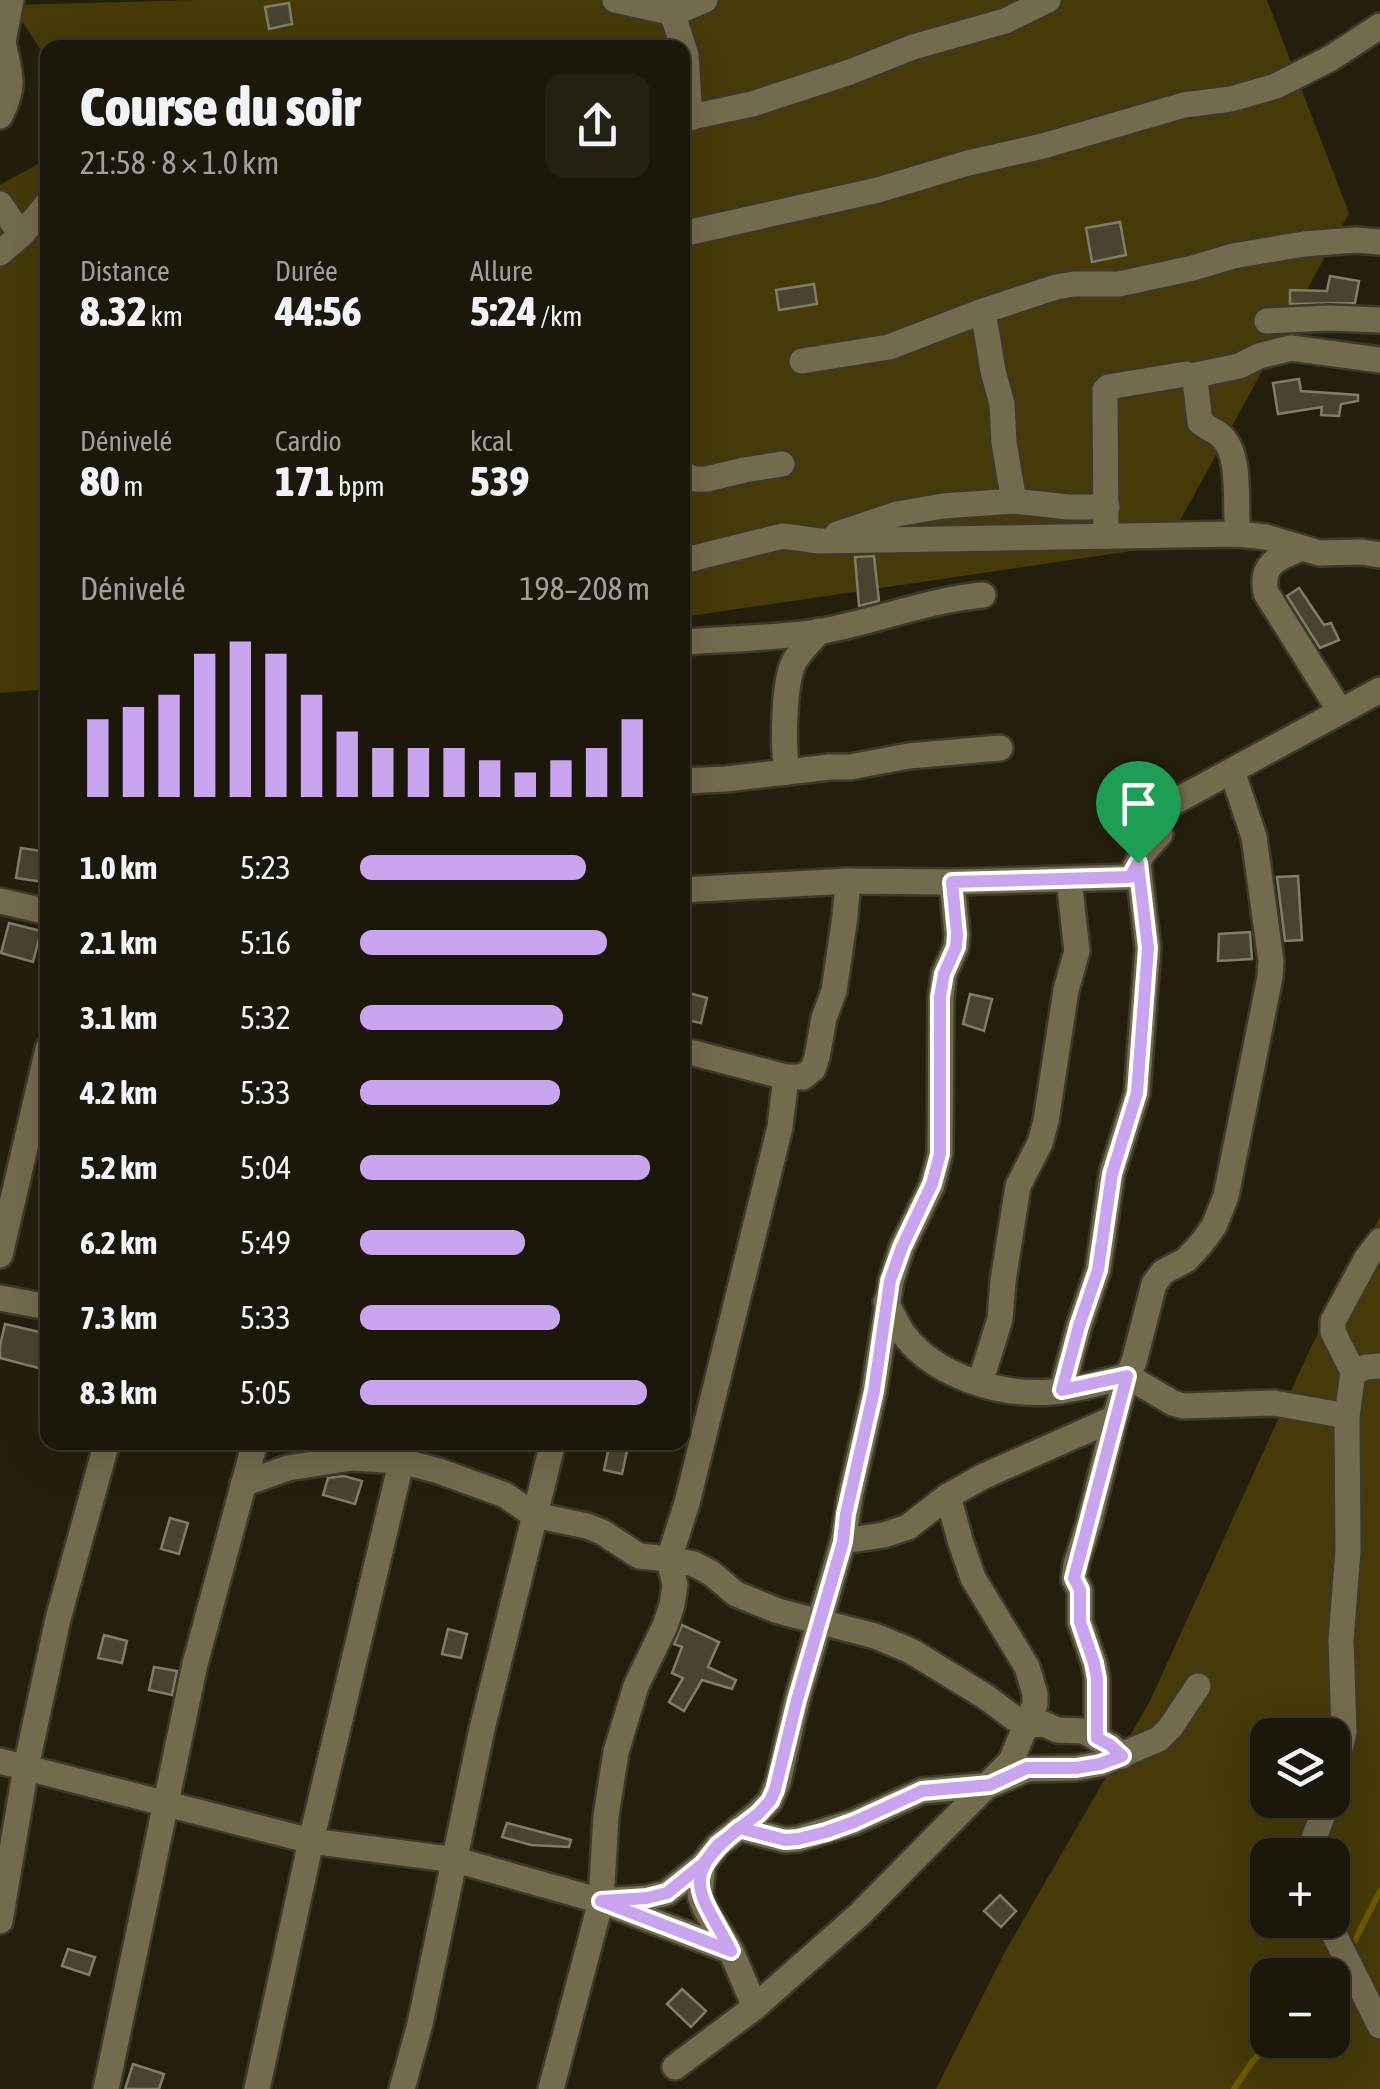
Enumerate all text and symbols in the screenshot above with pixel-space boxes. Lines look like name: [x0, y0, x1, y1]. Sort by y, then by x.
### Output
button: share: [545, 73, 650, 178]
text: Course du soir: [80, 75, 360, 138]
text: 21:58 · 8 × 1.0 km: [80, 144, 279, 181]
text: Distance: [80, 255, 170, 287]
text: Durée: [275, 255, 338, 287]
text: Allure: [470, 255, 533, 287]
text: 8.32: [80, 287, 147, 335]
text: 44:56: [275, 287, 361, 335]
text: 5:24: [470, 287, 537, 335]
text: km: [147, 300, 183, 332]
text: /km: [537, 300, 582, 332]
text: Dénivelé: [80, 425, 172, 457]
text: Cardio: [275, 425, 342, 457]
text: kcal: [470, 425, 513, 457]
text: 80: [80, 457, 119, 505]
text: 171: [275, 457, 334, 505]
text: 539: [470, 457, 529, 505]
text: m: [119, 470, 143, 502]
text: bpm: [334, 470, 385, 502]
text: Dénivelé: [80, 570, 185, 607]
text: 198–208 m: [520, 570, 650, 607]
pin: [1096, 761, 1181, 864]
icon: arrive: [1111, 776, 1166, 831]
text: 1.0 km: [80, 849, 157, 886]
text: 5:23: [240, 849, 291, 886]
text: 2.1 km: [80, 924, 157, 961]
text: 5:16: [240, 924, 291, 961]
text: 3.1 km: [80, 999, 157, 1036]
text: 5:32: [240, 999, 291, 1036]
text: 4.2 km: [80, 1074, 157, 1111]
text: 5:33: [240, 1074, 291, 1111]
text: 5.2 km: [80, 1149, 157, 1186]
text: 5:04: [240, 1149, 291, 1186]
text: 6.2 km: [80, 1224, 157, 1261]
text: 5:49: [240, 1224, 291, 1261]
text: 7.3 km: [80, 1299, 157, 1336]
text: 5:33: [240, 1299, 291, 1336]
text: 8.3 km: [80, 1374, 157, 1411]
text: 5:05: [240, 1374, 291, 1411]
map controls: [1250, 1718, 1350, 2058]
button: layers: [1250, 1718, 1350, 1818]
button: +: [1250, 1838, 1350, 1938]
button: −: [1250, 1958, 1350, 2058]

